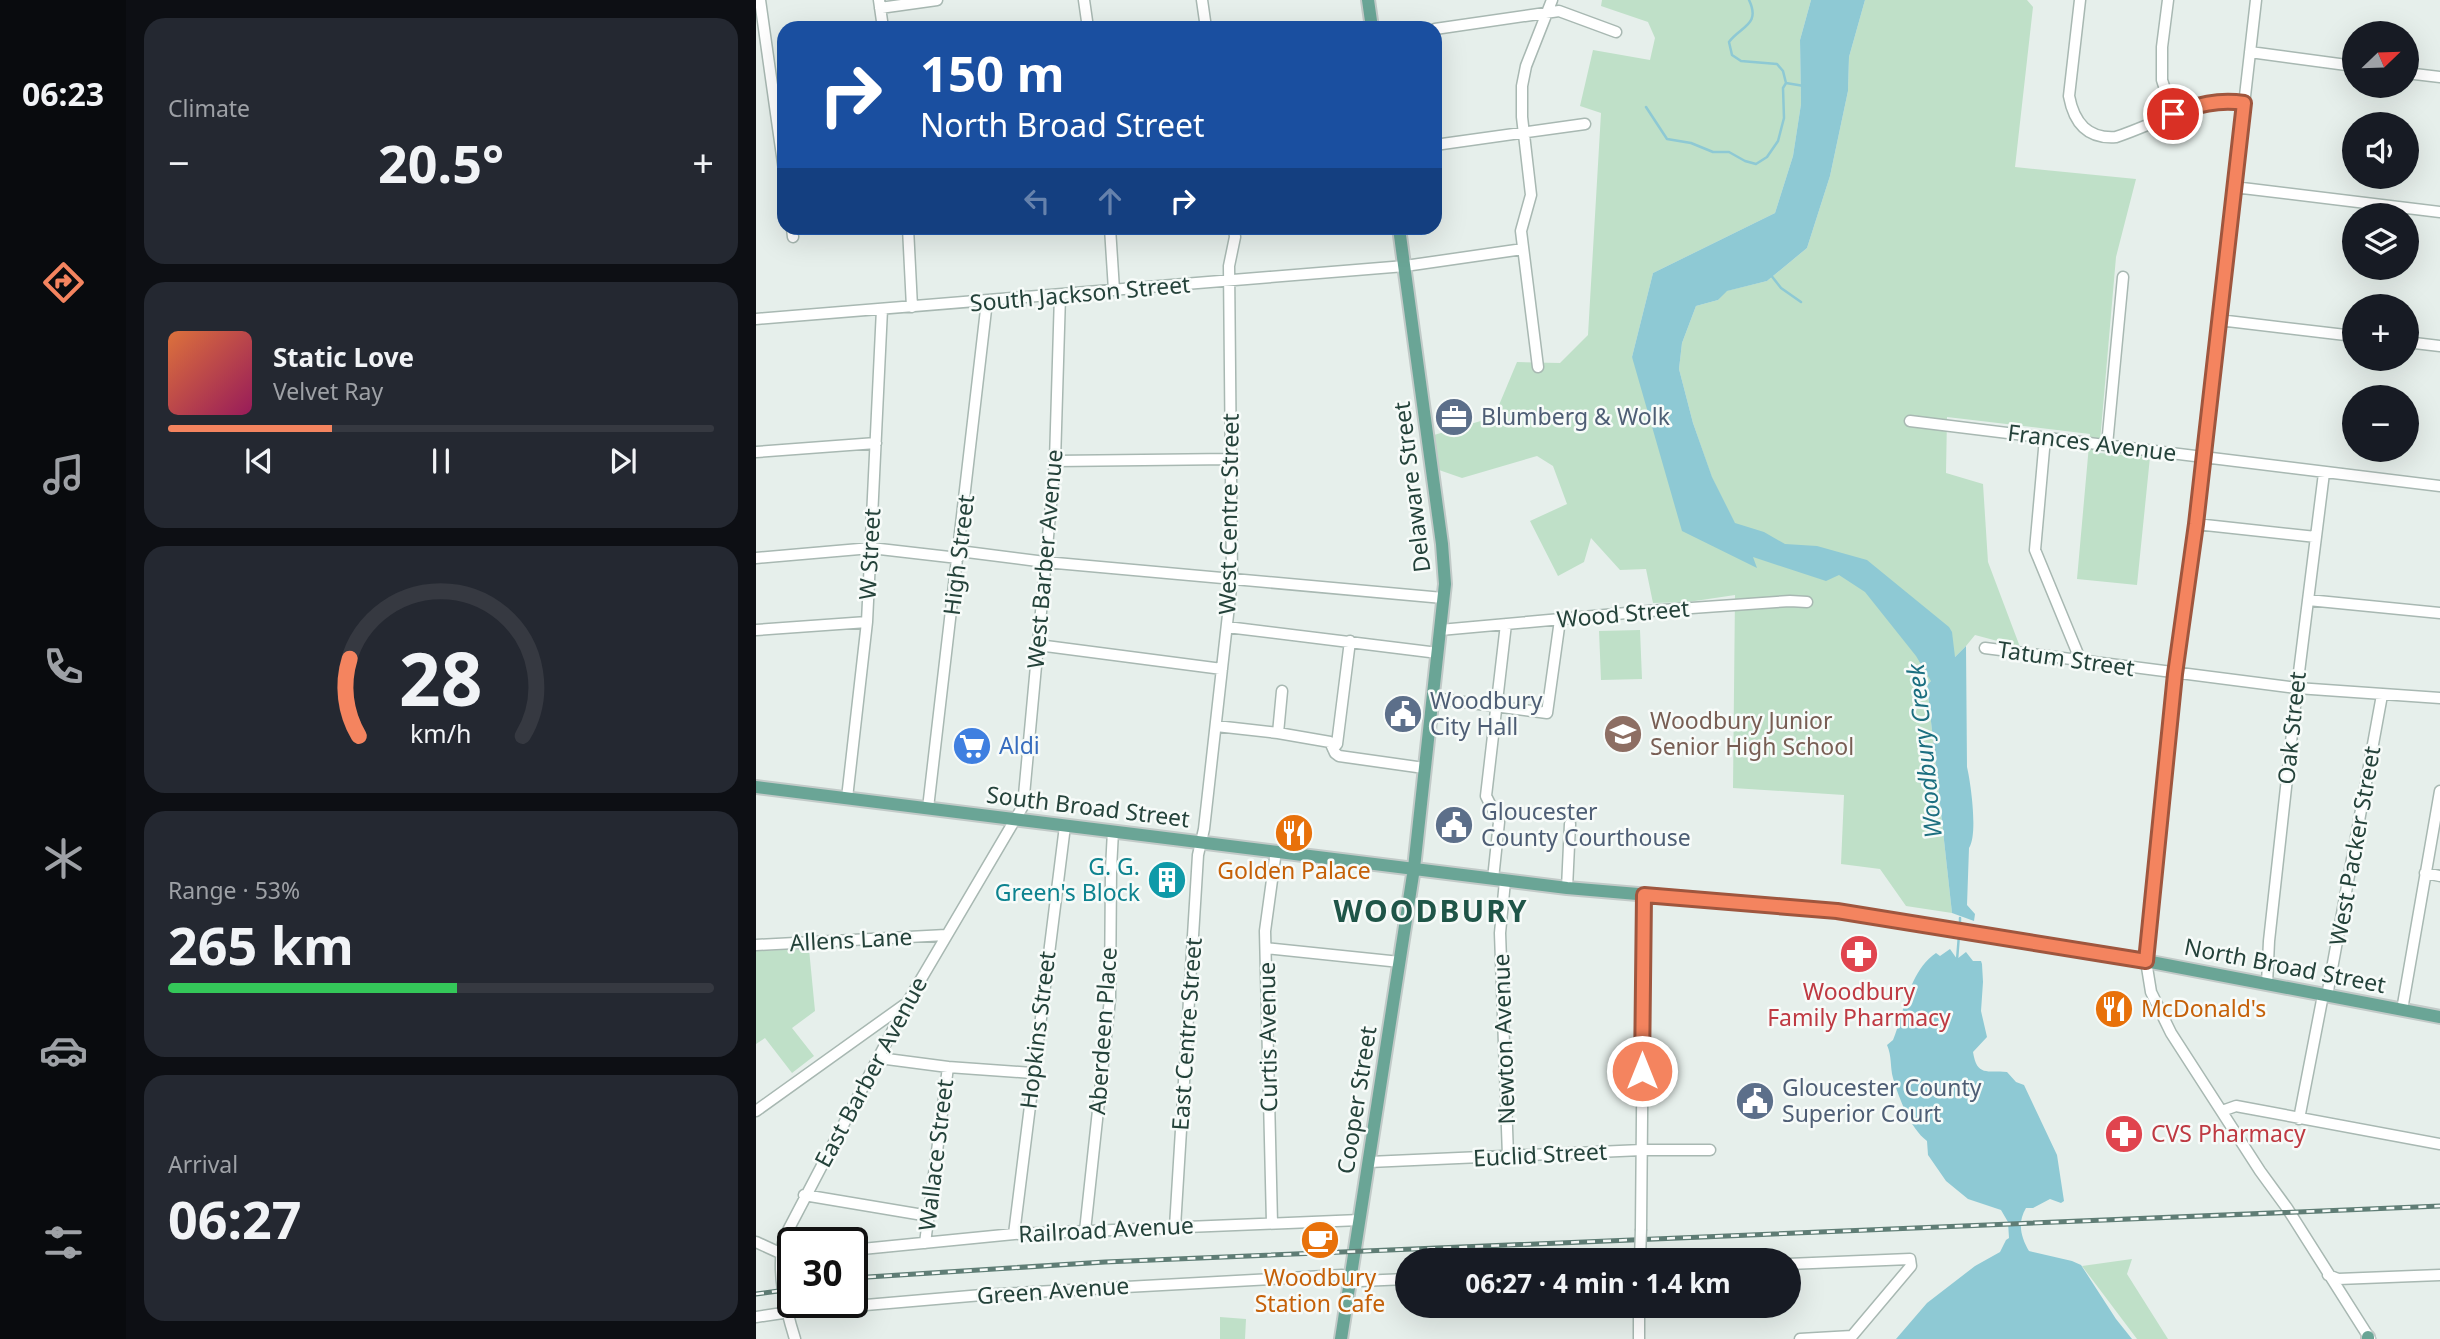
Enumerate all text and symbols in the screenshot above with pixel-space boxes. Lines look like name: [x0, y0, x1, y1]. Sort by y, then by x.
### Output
north arrow: [2342, 21, 2418, 98]
map controls: [2342, 21, 2419, 462]
text: 150 m: [920, 40, 1065, 106]
icon: right: [805, 49, 896, 140]
text: 06:23: [22, 72, 104, 115]
pin: [2143, 84, 2203, 144]
text: Climate: [168, 92, 250, 124]
icon: arrive: [2154, 95, 2192, 133]
text: North Broad Street: [920, 103, 1205, 146]
button: sound: [2342, 112, 2419, 189]
text: 20.5°: [378, 127, 504, 198]
text: −: [168, 136, 190, 188]
text: +: [692, 136, 714, 188]
icon: left: [1018, 182, 1056, 220]
icon: ahead: [1091, 182, 1129, 220]
icon: right: [1164, 182, 1202, 220]
button: layers: [2342, 203, 2419, 280]
icon: directions: [39, 258, 88, 307]
street label: South Jackson Street: [968, 267, 1191, 319]
button: +: [2342, 294, 2419, 371]
text: Static Love: [273, 339, 414, 375]
text: Velvet Ray: [273, 375, 383, 407]
button: −: [2342, 385, 2419, 462]
office icon: Blumberg & Wolk: [1433, 396, 1475, 438]
street label: Delaware Street: [1385, 400, 1437, 574]
place label: Blumberg & Wolk: [1481, 400, 1671, 432]
street label: West Centre Street: [1210, 413, 1246, 615]
street label: Frances Avenue: [2006, 416, 2178, 468]
icon: previous: [240, 442, 278, 480]
icon: pause: [422, 442, 460, 480]
icon: next: [604, 442, 642, 480]
street label: West Barber Avenue: [1018, 448, 1070, 670]
icon: music: [39, 450, 88, 499]
street label: High Street: [935, 493, 981, 617]
street label: W Street: [851, 507, 887, 601]
street label: Wood Street: [1555, 591, 1691, 635]
text: 28: [399, 628, 483, 727]
street label: Tatum Street: [1996, 633, 2137, 683]
icon: phone: [39, 642, 88, 691]
water label: Woodbury Creek: [1898, 661, 1949, 840]
street label: Oak Street: [2269, 670, 2313, 786]
place label: Woodbury City Hall: [1430, 684, 1543, 742]
public building icon: Woodbury City Hall: [1382, 693, 1424, 735]
place label: Woodbury Junior Senior High School: [1650, 704, 1854, 762]
school or university icon: Woodbury Junior Senior High School: [1602, 713, 1644, 755]
text: km/h: [410, 715, 472, 749]
supermarket icon: Aldi: [951, 725, 993, 767]
place label: Aldi: [999, 729, 1040, 761]
street label: West Packer Street: [2321, 744, 2387, 948]
street label: South Broad Street: [985, 778, 1192, 834]
place label: Gloucester County Courthouse: [1481, 795, 1691, 853]
public building icon: Gloucester County Courthouse: [1433, 804, 1475, 846]
restaurant icon: Golden Palace: [1273, 812, 1315, 854]
icon: climate: [39, 834, 88, 883]
place label: G. G. Green's Block: [995, 850, 1141, 908]
place label: Golden Palace: [1217, 854, 1371, 886]
building icon: G. G. Green's Block: [1146, 859, 1188, 901]
text: Range · 53%: [168, 874, 300, 906]
district label: WOODBURY: [1333, 890, 1529, 931]
text: 265 km: [168, 909, 354, 980]
street label: Allens Lane: [789, 920, 913, 958]
street label: North Broad Street: [2182, 930, 2389, 1000]
pharmacy icon: Woodbury Family Pharmacy: [1838, 933, 1880, 975]
street label: East Centre Street: [1163, 936, 1209, 1131]
street label: Aberdeen Place: [1080, 946, 1124, 1116]
street label: Hopkins Street: [1011, 949, 1063, 1111]
street label: Newton Avenue: [1484, 953, 1522, 1125]
street label: Curtis Avenue: [1250, 962, 1284, 1112]
street label: East Barber Avenue: [806, 971, 934, 1173]
place label: Woodbury Family Pharmacy: [1767, 975, 1951, 1033]
restaurant icon: McDonald's: [2093, 988, 2135, 1030]
place label: McDonald's: [2141, 992, 2266, 1024]
street label: Cooper Street: [1329, 1024, 1383, 1176]
icon: car: [39, 1026, 88, 1075]
position arrow: [1605, 1034, 1679, 1108]
place label: Gloucester County Superior Court: [1782, 1071, 1982, 1129]
street label: Wallace Street: [910, 1077, 960, 1233]
public building icon: Gloucester County Superior Court: [1734, 1080, 1776, 1122]
pharmacy icon: CVS Pharmacy: [2103, 1113, 2145, 1155]
place label: CVS Pharmacy: [2151, 1117, 2306, 1149]
street label: Euclid Street: [1472, 1135, 1608, 1173]
text: Arrival: [168, 1148, 238, 1180]
text: 06:27: [168, 1183, 302, 1254]
street label: Railroad Avenue: [1017, 1208, 1195, 1250]
icon: filters: [39, 1218, 88, 1267]
cafe icon: Woodbury Station Cafe: [1299, 1219, 1341, 1261]
speed limit sign: 30: [777, 1227, 868, 1318]
place label: Woodbury Station Cafe: [1255, 1261, 1385, 1319]
text: 06:27 · 4 min · 1.4 km: [1465, 1265, 1731, 1301]
street label: Green Avenue: [976, 1269, 1130, 1311]

